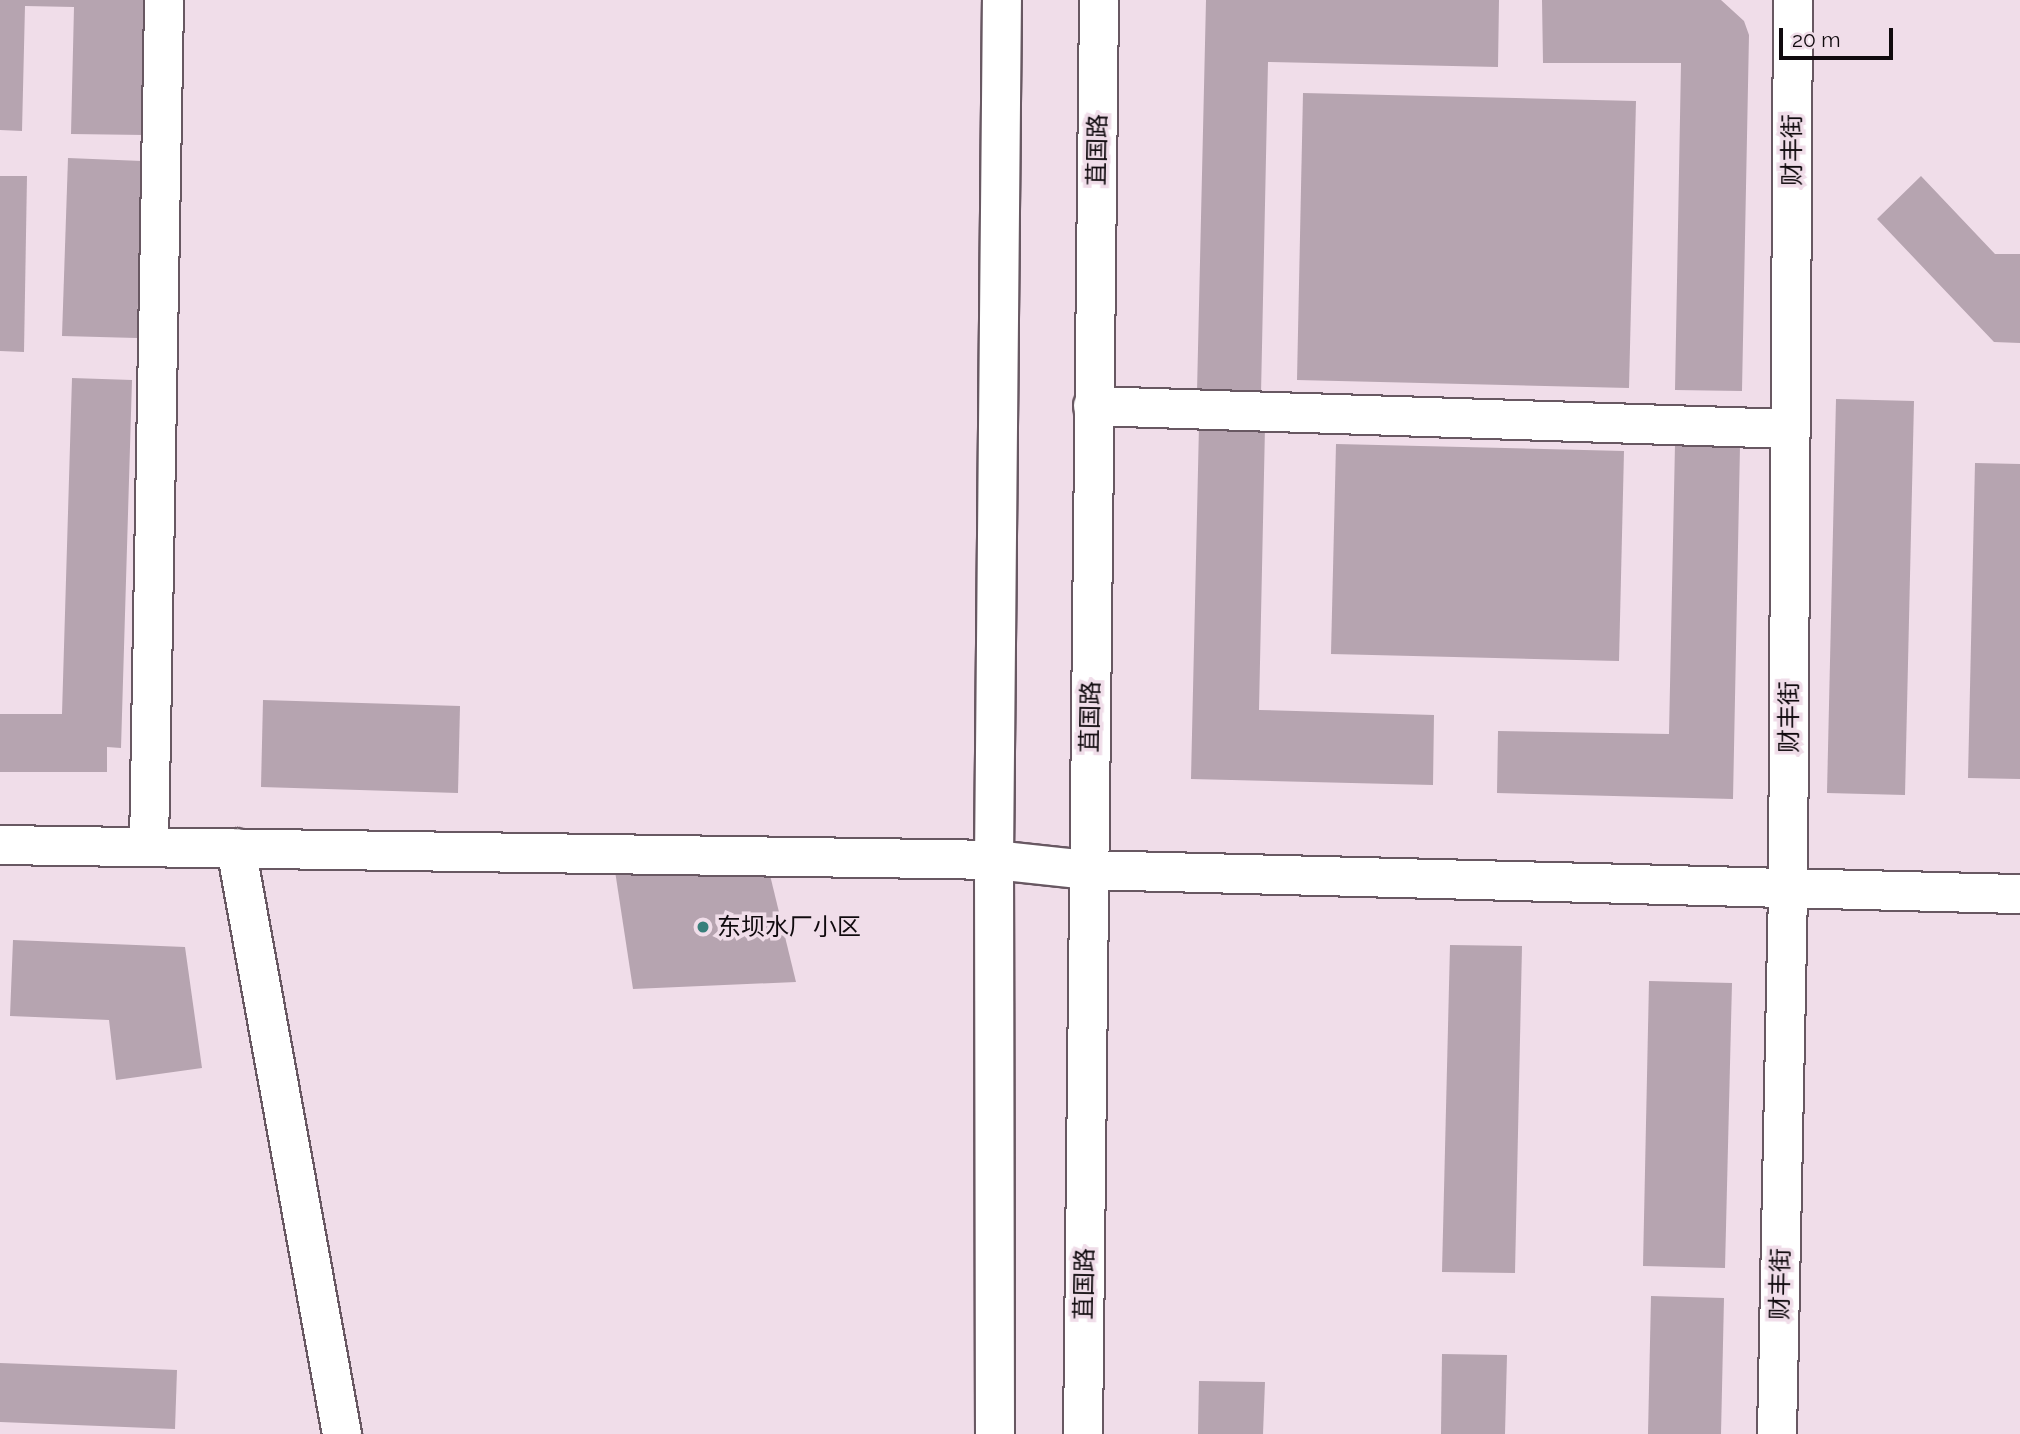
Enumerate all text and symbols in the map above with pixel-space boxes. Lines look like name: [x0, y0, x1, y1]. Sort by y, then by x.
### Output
scale bar: [1782, 14, 1896, 58]
text: 20 m: [1792, 27, 1840, 52]
street label: 苴国路: [1082, 114, 1112, 186]
street label: 财丰街: [1778, 114, 1806, 186]
street label: 苴国路: [1075, 681, 1105, 753]
street label: 财丰街: [1775, 681, 1803, 753]
place label: 东坝水厂小区: [717, 913, 861, 941]
marker: 东坝水厂小区: [695, 919, 711, 935]
street label: 苴国路: [1069, 1248, 1099, 1320]
street label: 财丰街: [1765, 1248, 1795, 1320]

